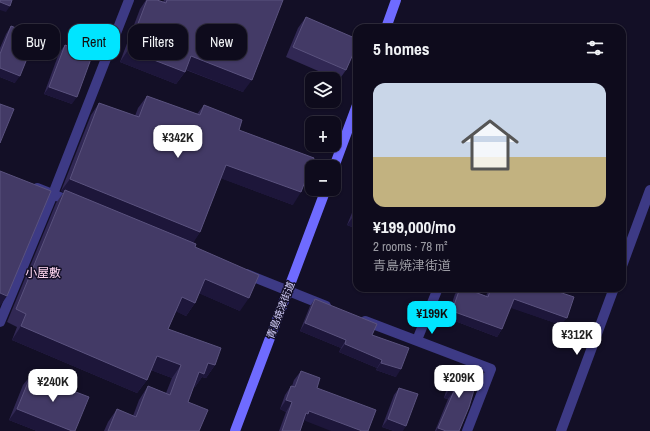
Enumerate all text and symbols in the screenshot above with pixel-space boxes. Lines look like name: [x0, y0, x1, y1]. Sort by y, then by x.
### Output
chip: Buy: [12, 24, 60, 60]
chip: Rent: [68, 24, 120, 60]
chip: Filters: [128, 24, 188, 60]
chip: New: [196, 24, 247, 60]
text: 5 homes: [373, 37, 430, 60]
icon: filters: [584, 37, 606, 59]
map controls: [305, 72, 341, 196]
button: layers: [305, 72, 341, 108]
icon: home: [454, 109, 526, 181]
button: +: [305, 116, 341, 152]
pin: ¥342K: [150, 125, 206, 159]
text: ¥342K: [162, 129, 194, 146]
button: −: [305, 160, 341, 196]
text: ¥199,000/mo: [373, 215, 456, 238]
text: 2 rooms · 78 m²: [373, 238, 448, 255]
text: 青島焼津街道: [373, 257, 451, 274]
district label: 小屋敷: [25, 265, 61, 281]
street label: 青島焼津街道: [264, 280, 297, 341]
pin: ¥199K: [404, 301, 460, 335]
text: ¥199K: [416, 305, 448, 322]
pin: ¥312K: [549, 322, 605, 356]
text: ¥312K: [561, 326, 593, 343]
pin: ¥209K: [431, 365, 487, 399]
pin: ¥240K: [25, 369, 81, 403]
text: ¥209K: [443, 369, 475, 386]
text: ¥240K: [37, 373, 69, 390]

